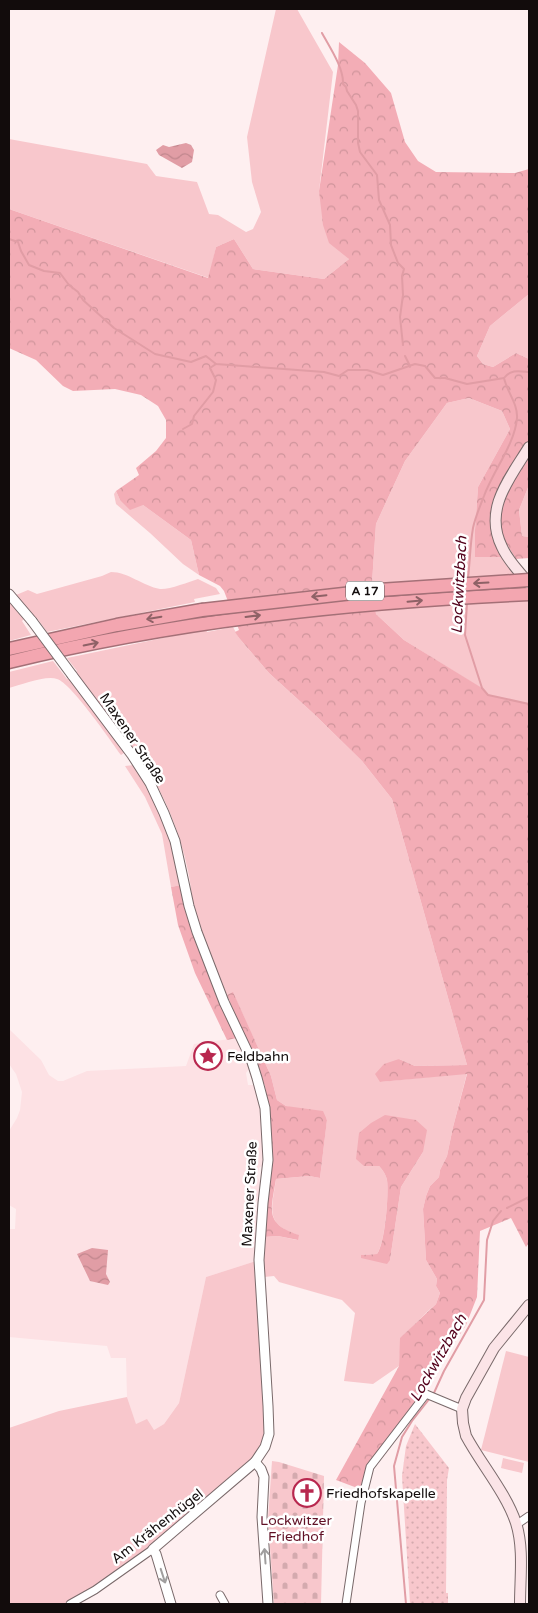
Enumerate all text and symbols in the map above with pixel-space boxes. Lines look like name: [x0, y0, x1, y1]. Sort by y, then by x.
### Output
water label: Lockwitzbach: [447, 535, 471, 634]
one-way arrow: [473, 578, 489, 587]
road number: A 17: [346, 582, 384, 600]
one-way arrow: [311, 591, 327, 601]
one-way arrow: [407, 597, 423, 606]
one-way arrow: [245, 611, 261, 621]
one-way arrow: [147, 614, 163, 624]
one-way arrow: [83, 639, 99, 648]
street label: Maxener Straße: [96, 690, 169, 787]
place icon: Feldbahn: [193, 1041, 223, 1071]
place label: Feldbahn: [227, 1048, 289, 1065]
street label: Maxener Straße: [238, 1141, 261, 1247]
water label: Lockwitzbach: [406, 1310, 471, 1405]
church icon: Friedhofskapelle: [292, 1478, 322, 1508]
street label: Am Krähenhügel: [108, 1485, 207, 1567]
place label: Friedhofskapelle: [326, 1485, 436, 1502]
park label: Lockwitzer Friedhof: [260, 1512, 333, 1545]
one-way arrow: [260, 1548, 269, 1564]
one-way arrow: [159, 1568, 169, 1584]

